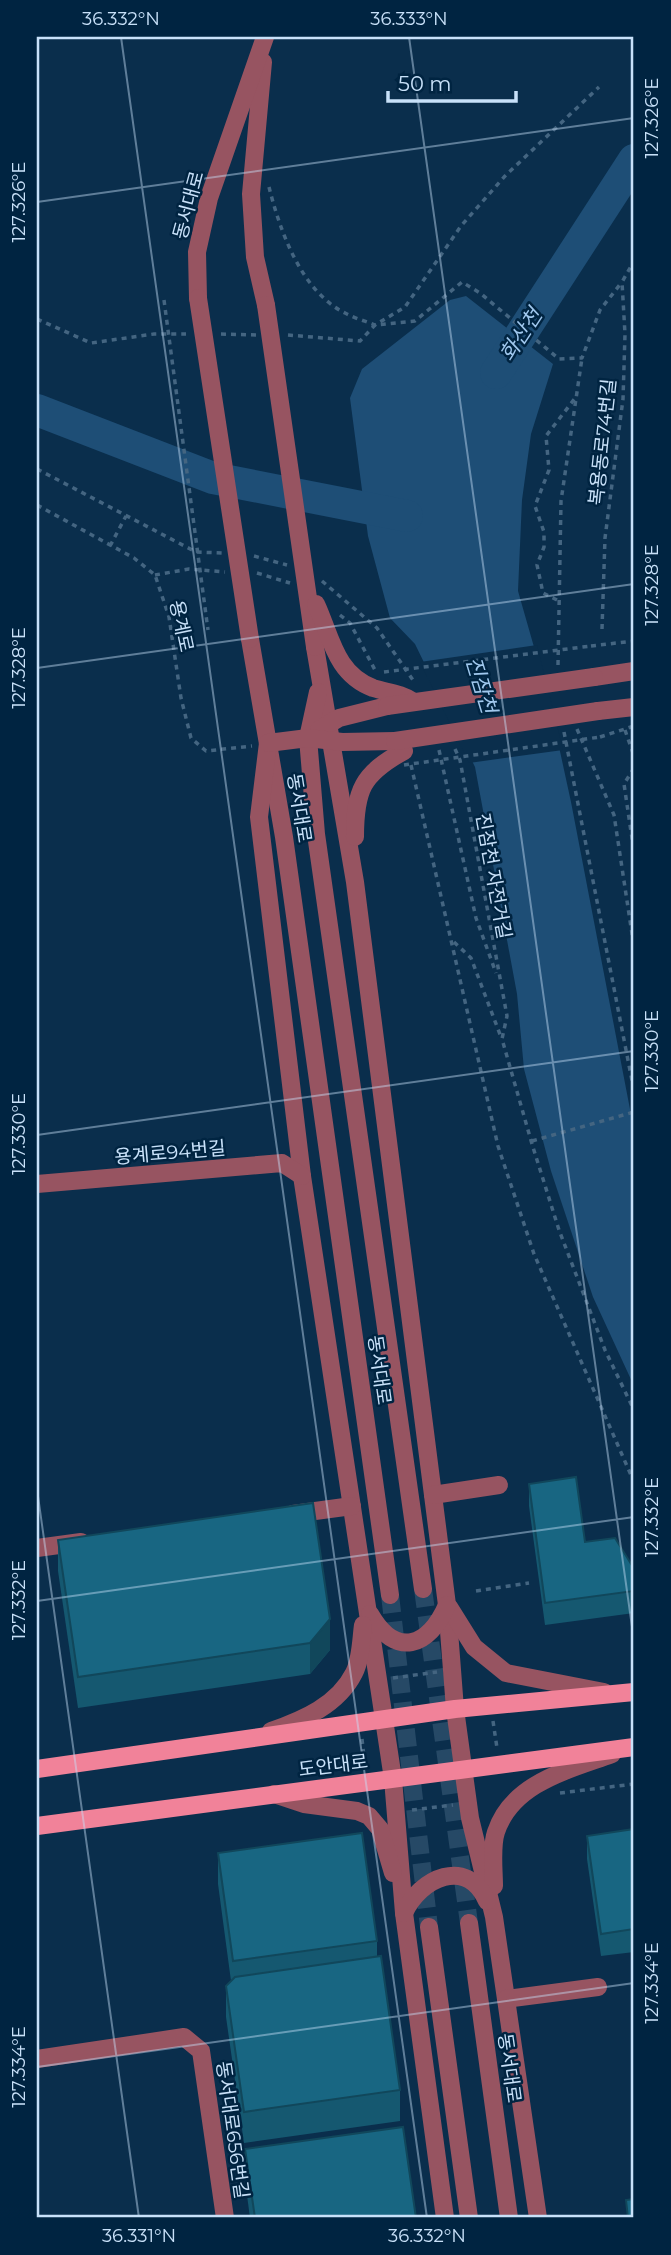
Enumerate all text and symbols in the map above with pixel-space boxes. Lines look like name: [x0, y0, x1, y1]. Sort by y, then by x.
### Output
text: 36.332°N: [82, 8, 160, 30]
text: 36.333°N: [370, 8, 448, 30]
scale bar: [388, 60, 515, 104]
text: 50 m: [398, 71, 452, 96]
text: 127.326°E: [641, 78, 663, 158]
text: 127.326°E: [8, 162, 30, 242]
street label: 동서대로: [168, 168, 209, 242]
water label: 화산천: [494, 301, 548, 366]
street label: 복용동로74번길: [584, 377, 621, 507]
text: 127.328°E: [641, 544, 663, 626]
street label: 용계로: [165, 598, 198, 654]
text: 127.328°E: [8, 627, 30, 709]
water label: 진잠천: [461, 653, 503, 719]
street label: 동서대로: [283, 772, 316, 844]
street label: 진잠천 자전거길: [471, 811, 516, 941]
text: 127.330°E: [641, 1010, 663, 1092]
text: 127.330°E: [8, 1093, 30, 1175]
street label: 용계로94번길: [113, 1136, 227, 1169]
street label: 동서대로: [363, 1334, 396, 1406]
text: 127.332°E: [641, 1477, 663, 1557]
text: 127.332°E: [8, 1560, 30, 1640]
street label: 도안대로: [297, 1750, 369, 1781]
text: 127.334°E: [641, 1942, 663, 2024]
text: 127.334°E: [8, 2026, 30, 2108]
street label: 동서대로: [493, 2032, 526, 2104]
street label: 동서대로656번길: [211, 2060, 254, 2200]
text: 36.331°N: [102, 2225, 176, 2247]
text: 36.332°N: [388, 2225, 466, 2247]

